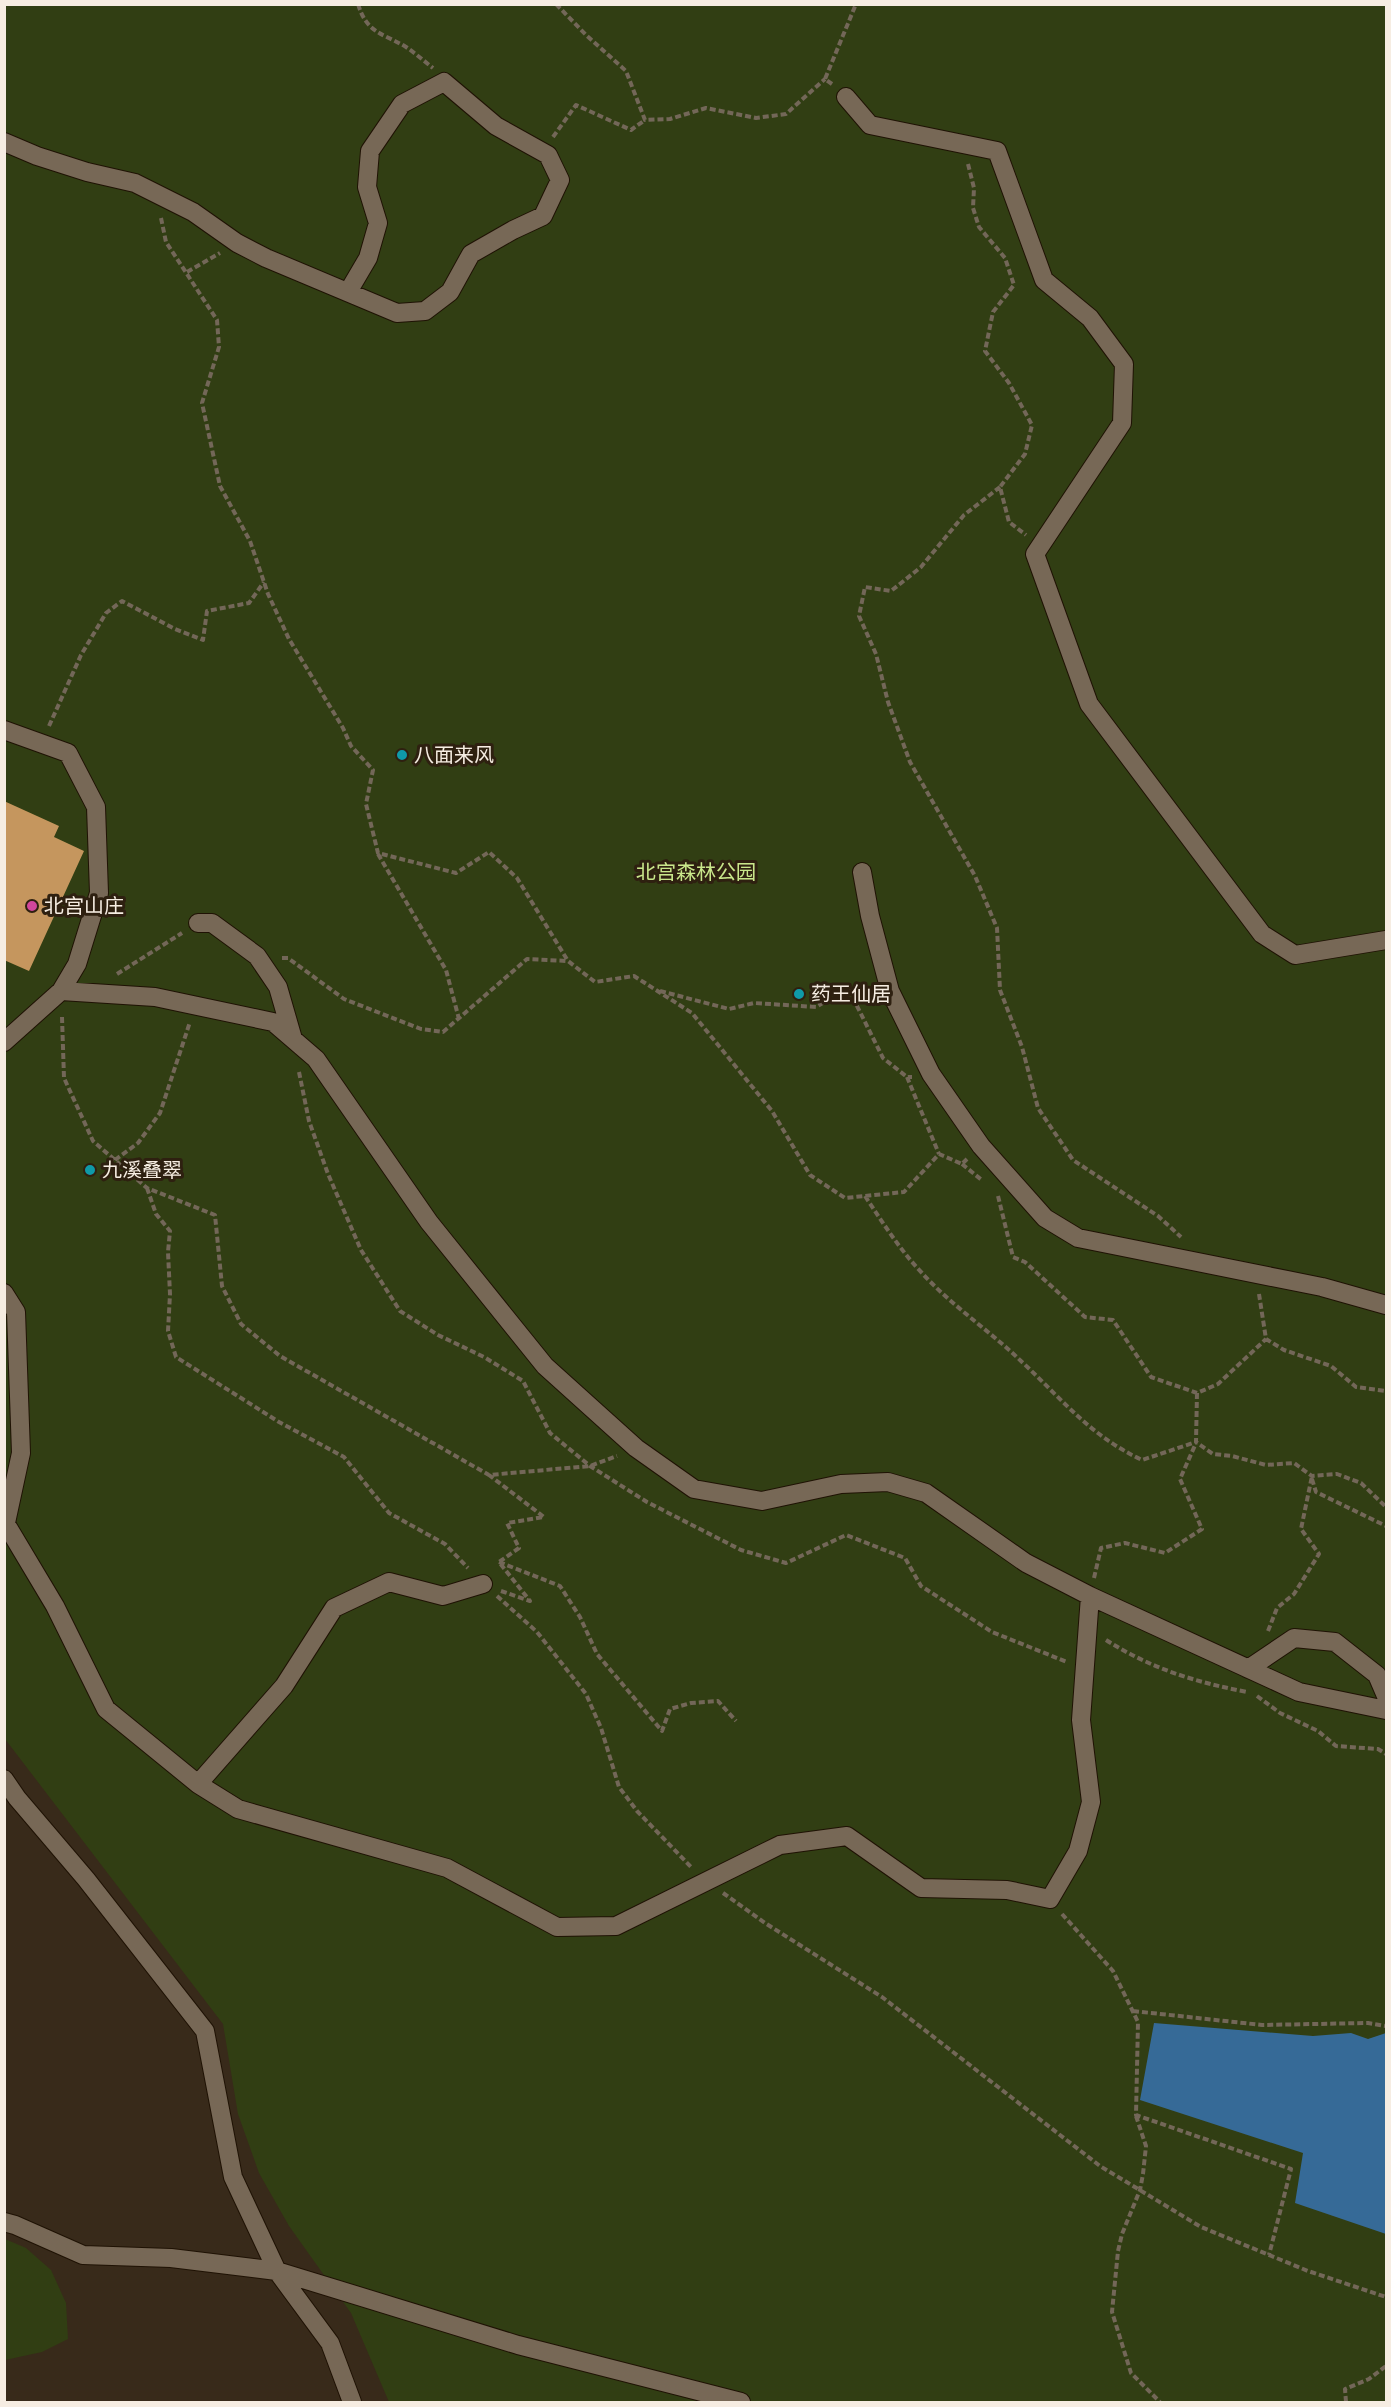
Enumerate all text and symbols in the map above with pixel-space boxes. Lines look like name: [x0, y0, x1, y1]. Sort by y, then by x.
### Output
place label: 八面来风: [414, 744, 494, 767]
marker: 八面来风: [395, 748, 409, 762]
park label: 北宫森林公园: [636, 861, 756, 884]
place label: 北宫山庄: [44, 895, 124, 918]
marker: 北宫山庄: [25, 899, 39, 913]
place label: 药王仙居: [811, 983, 891, 1006]
marker: 药王仙居: [792, 987, 806, 1001]
place label: 九溪叠翠: [102, 1159, 182, 1182]
marker: 九溪叠翠: [83, 1163, 97, 1177]

